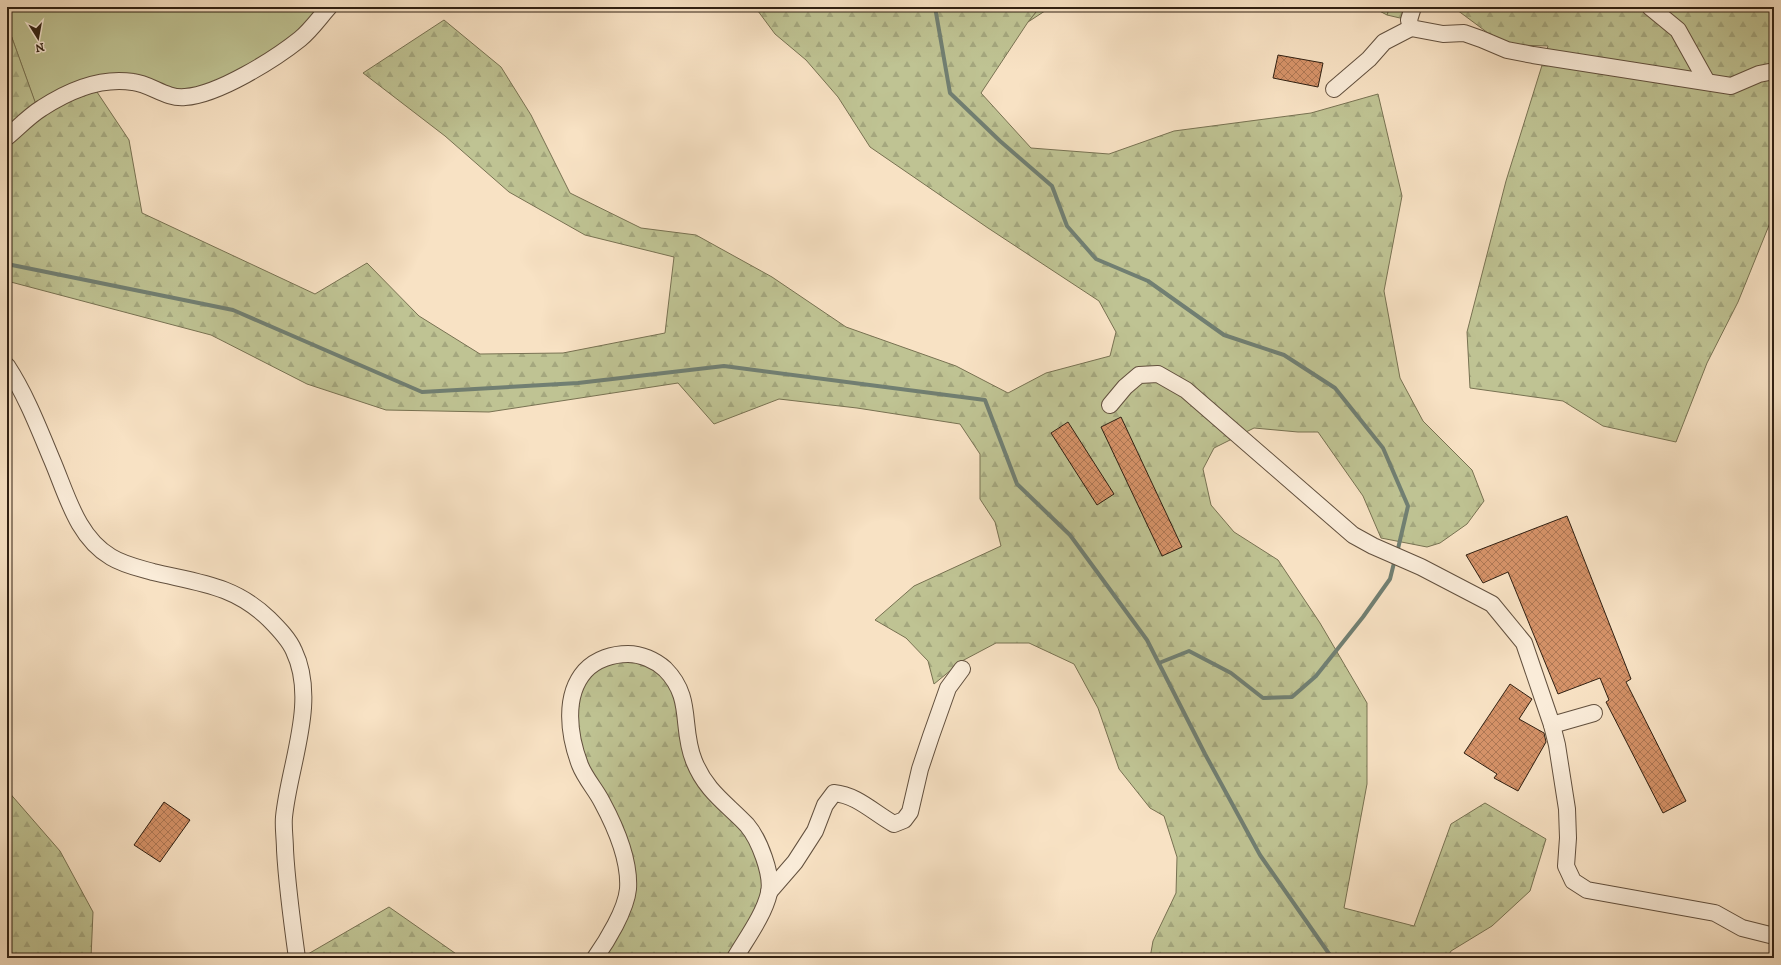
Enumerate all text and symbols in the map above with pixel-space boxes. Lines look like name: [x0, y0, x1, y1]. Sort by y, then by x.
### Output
north arrow: [18, 18, 58, 58]
text: N: [34, 39, 45, 55]

